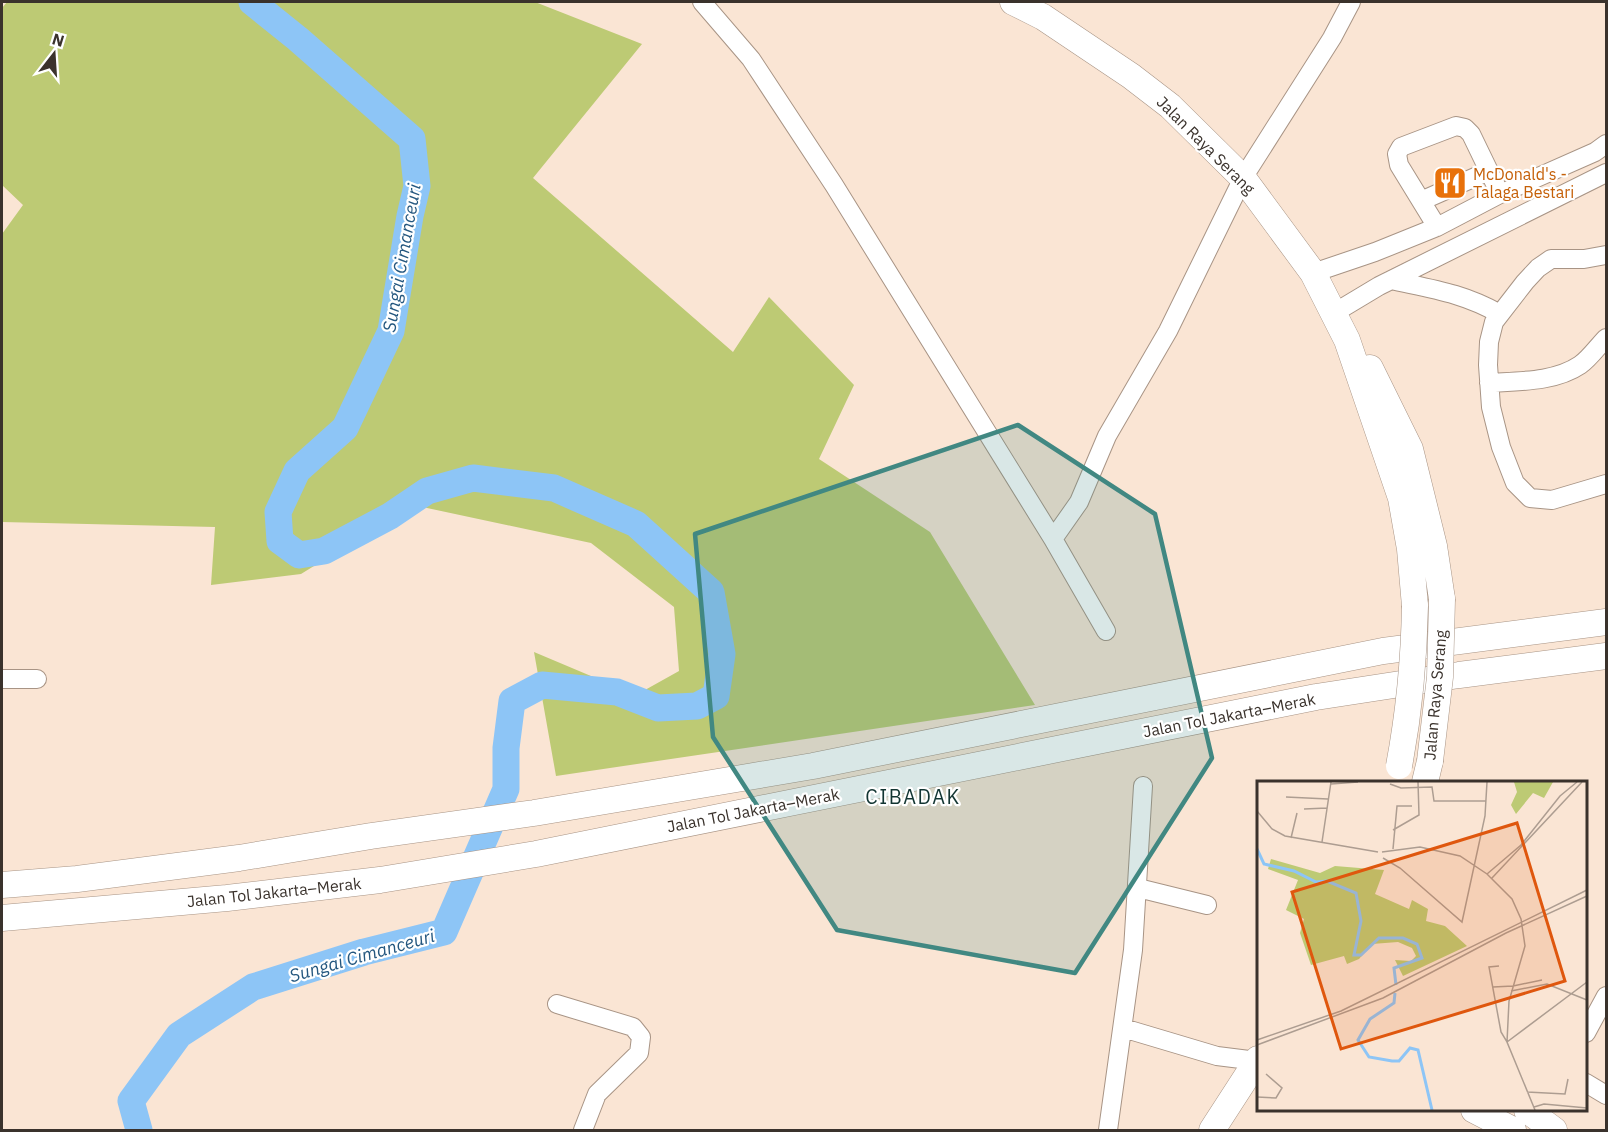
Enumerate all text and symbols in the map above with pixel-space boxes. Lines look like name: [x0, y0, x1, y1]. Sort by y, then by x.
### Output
north arrow: [24, 24, 84, 84]
text: N: [50, 28, 67, 51]
street label: Jalan Raya Serang: [1153, 92, 1260, 199]
place label: McDonald's - Talaga Bestari: [1473, 164, 1574, 202]
restaurant icon: McDonald's - Talaga Bestari: [1432, 165, 1468, 201]
water label: Sungai Cimanceuri: [377, 182, 426, 334]
street label: Jalan Raya Serang: [1419, 628, 1451, 761]
street label: Jalan Tol Jakarta–Merak: [1141, 688, 1317, 742]
inset map: [1257, 781, 1587, 1111]
street label: Jalan Tol Jakarta–Merak: [665, 783, 841, 837]
district label: CIBADAK: [865, 783, 961, 810]
street label: Jalan Tol Jakarta–Merak: [186, 873, 363, 911]
water label: Sungai Cimanceuri: [287, 924, 437, 987]

